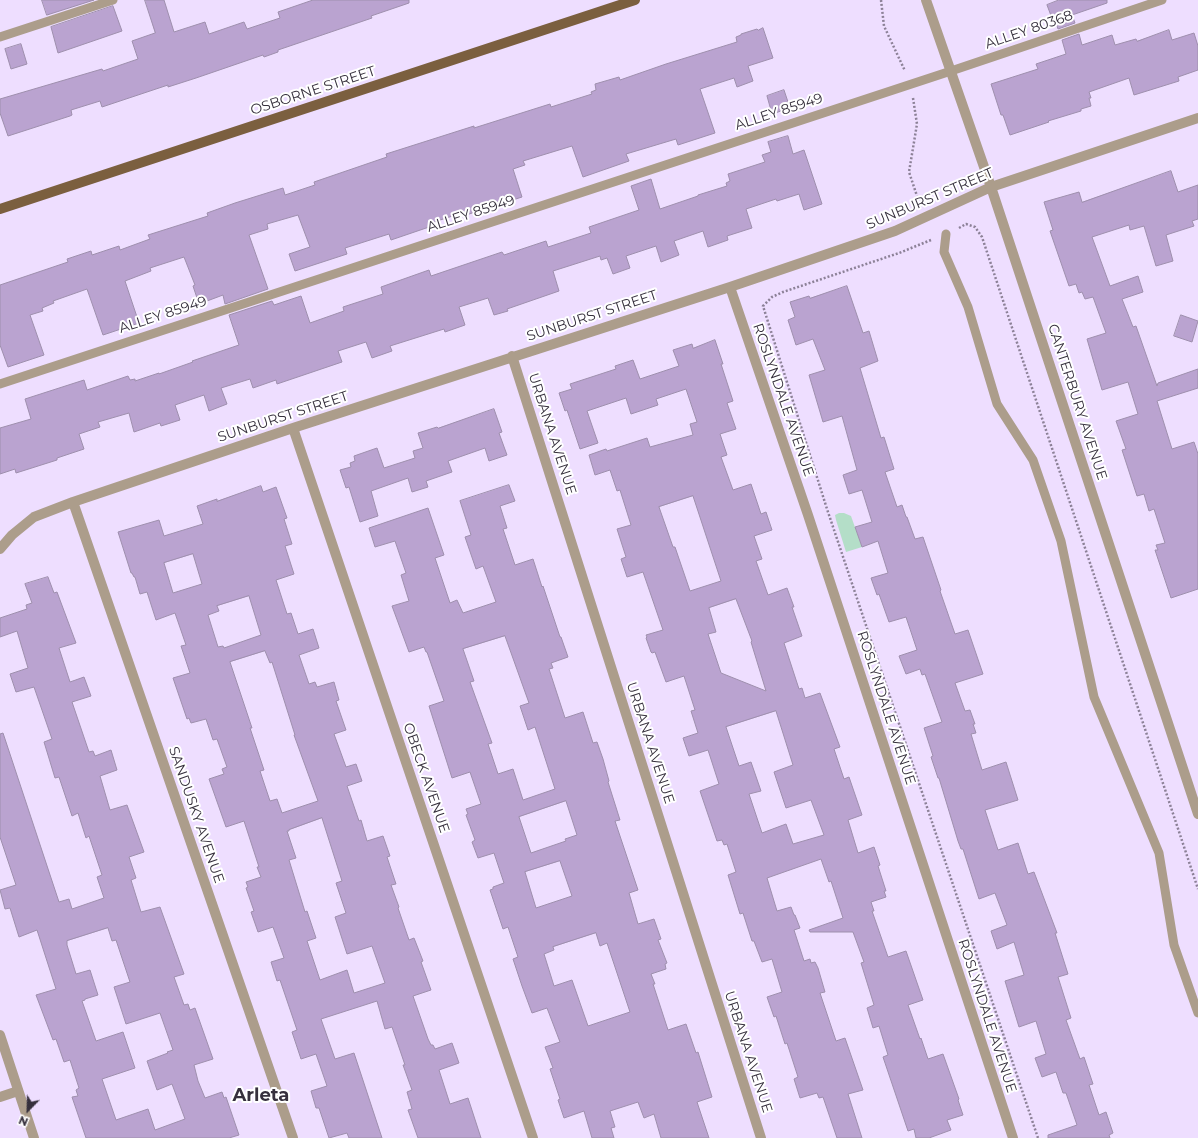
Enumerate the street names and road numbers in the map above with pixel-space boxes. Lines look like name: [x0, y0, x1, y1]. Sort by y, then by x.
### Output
street label: ALLEY 80368: [983, 7, 1075, 53]
street label: OSBORNE STREET: [248, 63, 378, 119]
street label: ALLEY 85949: [733, 90, 825, 134]
street label: SUNBURST STREET: [864, 165, 996, 233]
street label: ALLEY 85949: [425, 192, 517, 236]
street label: SUNBURST STREET: [525, 287, 659, 345]
street label: ALLEY 85949: [117, 293, 209, 337]
street label: ROSLYNDALE AVENUE: [749, 321, 817, 479]
street label: CANTERBURY AVENUE: [1044, 322, 1110, 482]
street label: URBANA AVENUE: [524, 371, 580, 497]
street label: SUNBURST STREET: [216, 388, 350, 446]
street label: ROSLYNDALE AVENUE: [853, 629, 919, 787]
street label: URBANA AVENUE: [622, 680, 678, 806]
street label: OBECK AVENUE: [399, 721, 453, 835]
street label: SANDUSKY AVENUE: [165, 744, 227, 886]
street label: ROSLYNDALE AVENUE: [954, 937, 1020, 1095]
street label: URBANA AVENUE: [720, 989, 776, 1115]

